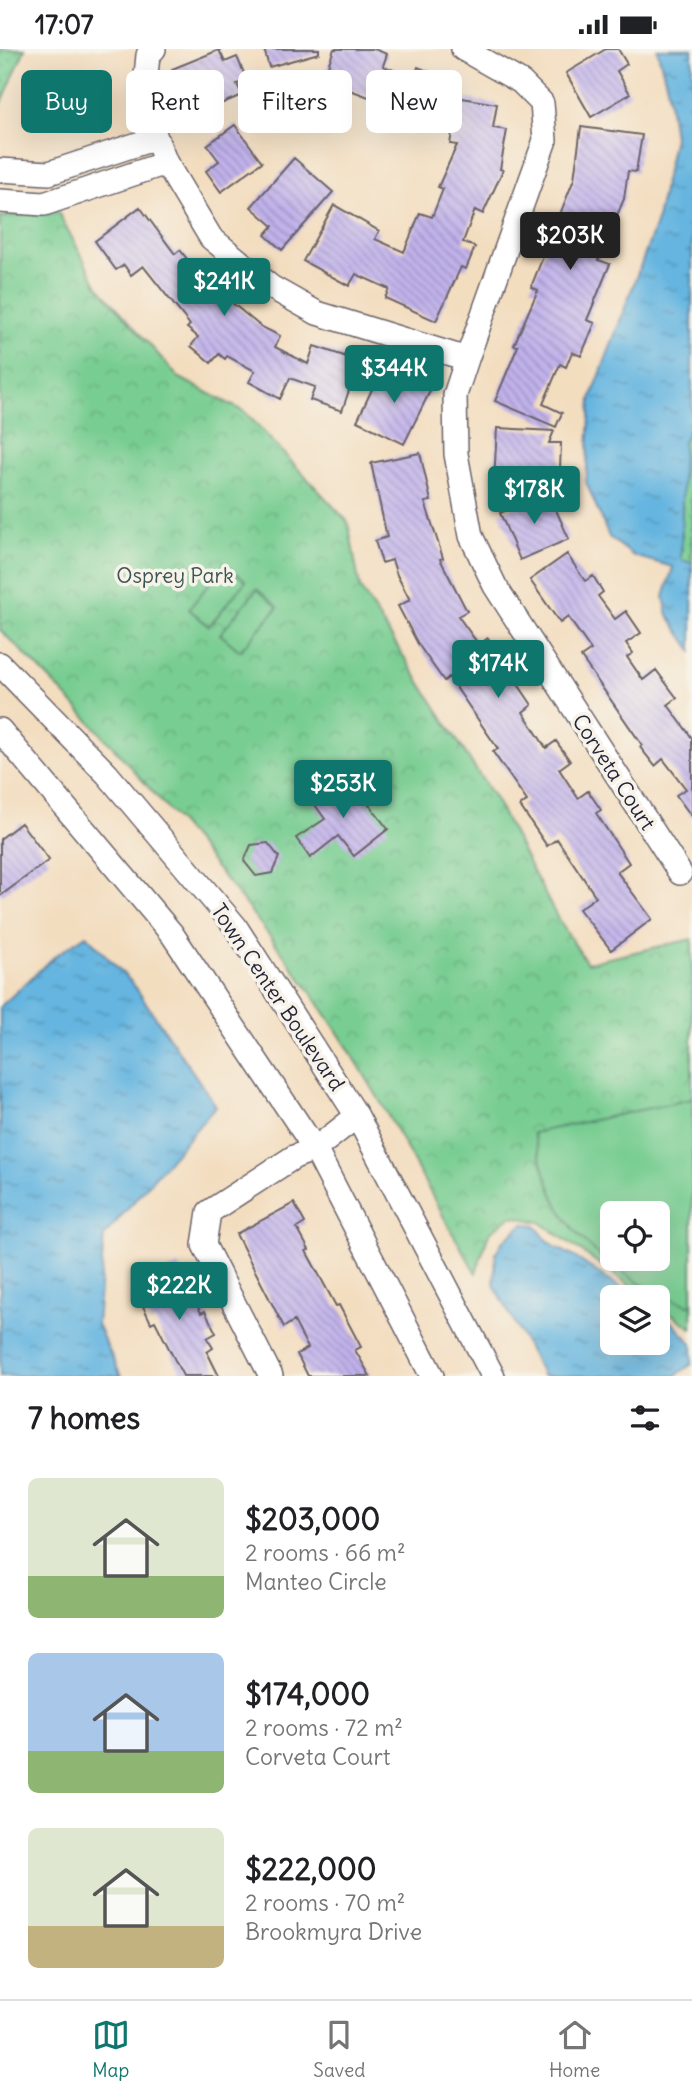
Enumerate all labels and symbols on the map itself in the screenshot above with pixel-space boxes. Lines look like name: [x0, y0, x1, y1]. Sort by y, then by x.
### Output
pin: $203K: [521, 213, 619, 272]
pin: $241K: [175, 259, 273, 318]
pin: $344K: [345, 345, 443, 405]
pin: $178K: [485, 467, 583, 526]
park label: Osprey Park: [116, 562, 234, 589]
pin: $174K: [449, 641, 547, 700]
street label: Corveta Court: [566, 709, 662, 835]
pin: $253K: [294, 761, 392, 820]
street label: Town Center Boulevard: [205, 898, 351, 1096]
pin: $222K: [130, 1263, 228, 1322]

